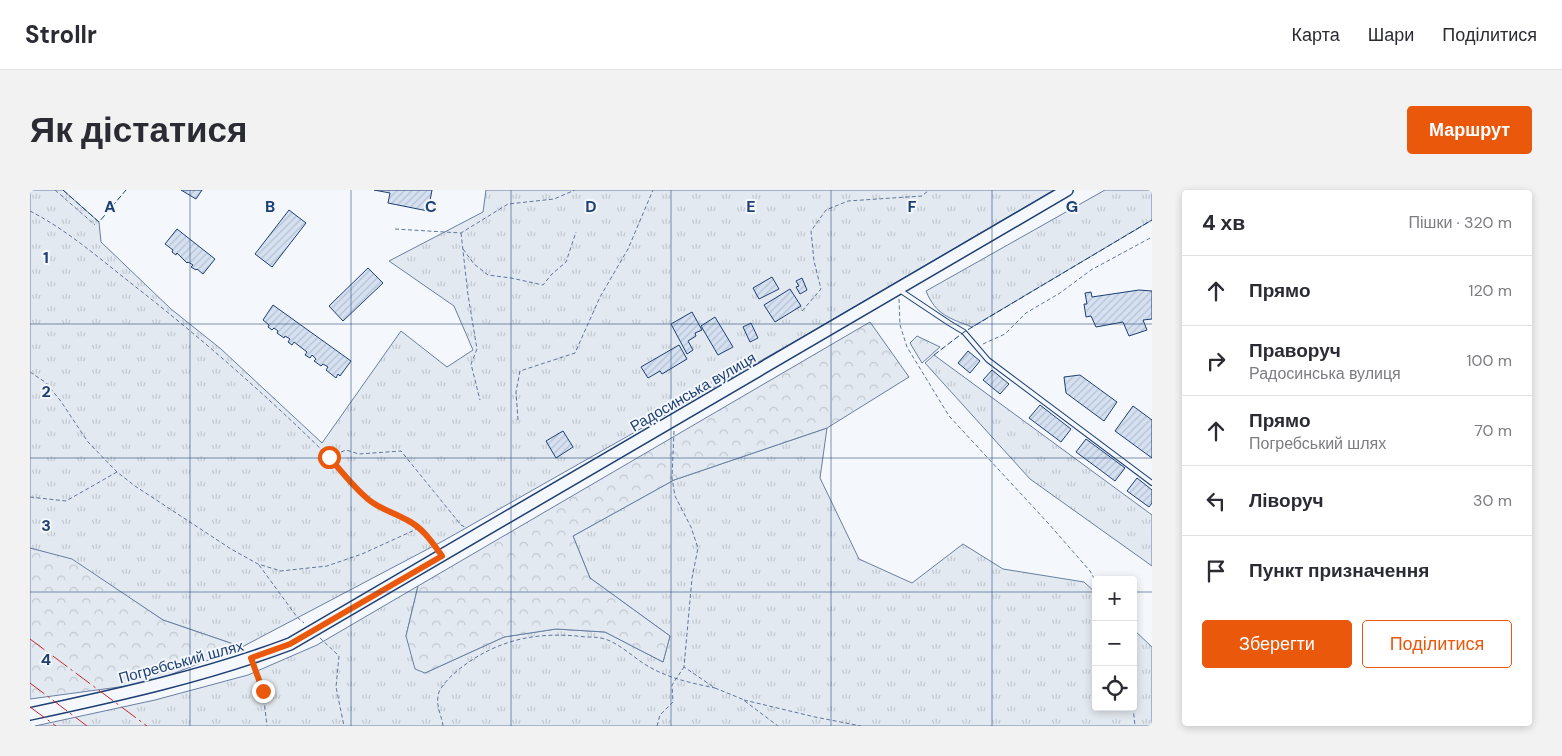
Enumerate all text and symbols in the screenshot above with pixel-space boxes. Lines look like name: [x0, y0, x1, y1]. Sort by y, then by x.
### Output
text: Strollr: [25, 19, 97, 50]
text: Карта: [1292, 23, 1340, 47]
text: Шари: [1368, 23, 1414, 47]
text: Поділитися: [1442, 23, 1537, 47]
button: Маршрут: [1407, 106, 1532, 154]
text: Як дістатися: [30, 107, 247, 153]
text: A: [104, 196, 116, 217]
text: B: [265, 196, 275, 217]
text: C: [425, 196, 437, 217]
text: D: [585, 196, 597, 217]
text: E: [746, 196, 756, 217]
text: F: [908, 196, 917, 217]
text: G: [1066, 196, 1078, 217]
text: 4 хв: [1202, 209, 1245, 237]
text: Пішки · 320 m: [1409, 212, 1512, 233]
text: 1: [43, 247, 49, 268]
icon: ahead: [1202, 277, 1230, 305]
text: Прямо: [1249, 278, 1311, 303]
text: 120 m: [1468, 280, 1512, 301]
text: Праворуч: [1249, 338, 1341, 363]
icon: right: [1202, 347, 1230, 375]
street label: Радосинська вулиця: [626, 348, 760, 436]
text: 100 m: [1467, 350, 1512, 371]
text: Радосинська вулиця: [1249, 363, 1401, 384]
text: 2: [41, 381, 51, 402]
text: Прямо: [1249, 408, 1311, 433]
icon: ahead: [1202, 417, 1230, 445]
text: 70 m: [1474, 420, 1512, 441]
text: Погребський шлях: [1249, 433, 1386, 454]
route start: [318, 446, 341, 469]
icon: left: [1202, 487, 1230, 515]
text: Ліворуч: [1249, 488, 1324, 513]
text: 30 m: [1473, 490, 1512, 511]
text: 3: [41, 515, 51, 536]
icon: arrive: [1202, 557, 1230, 585]
text: Пункт призначення: [1249, 558, 1429, 583]
map controls: [1092, 576, 1137, 711]
button: +: [1092, 576, 1137, 621]
button: Зберегти: [1202, 620, 1352, 668]
button: Поділитися: [1362, 620, 1512, 668]
button: −: [1092, 621, 1137, 666]
street label: Погребський шлях: [116, 636, 246, 688]
text: 4: [41, 649, 51, 670]
button: locate: [1092, 666, 1137, 711]
route end: [252, 680, 275, 703]

